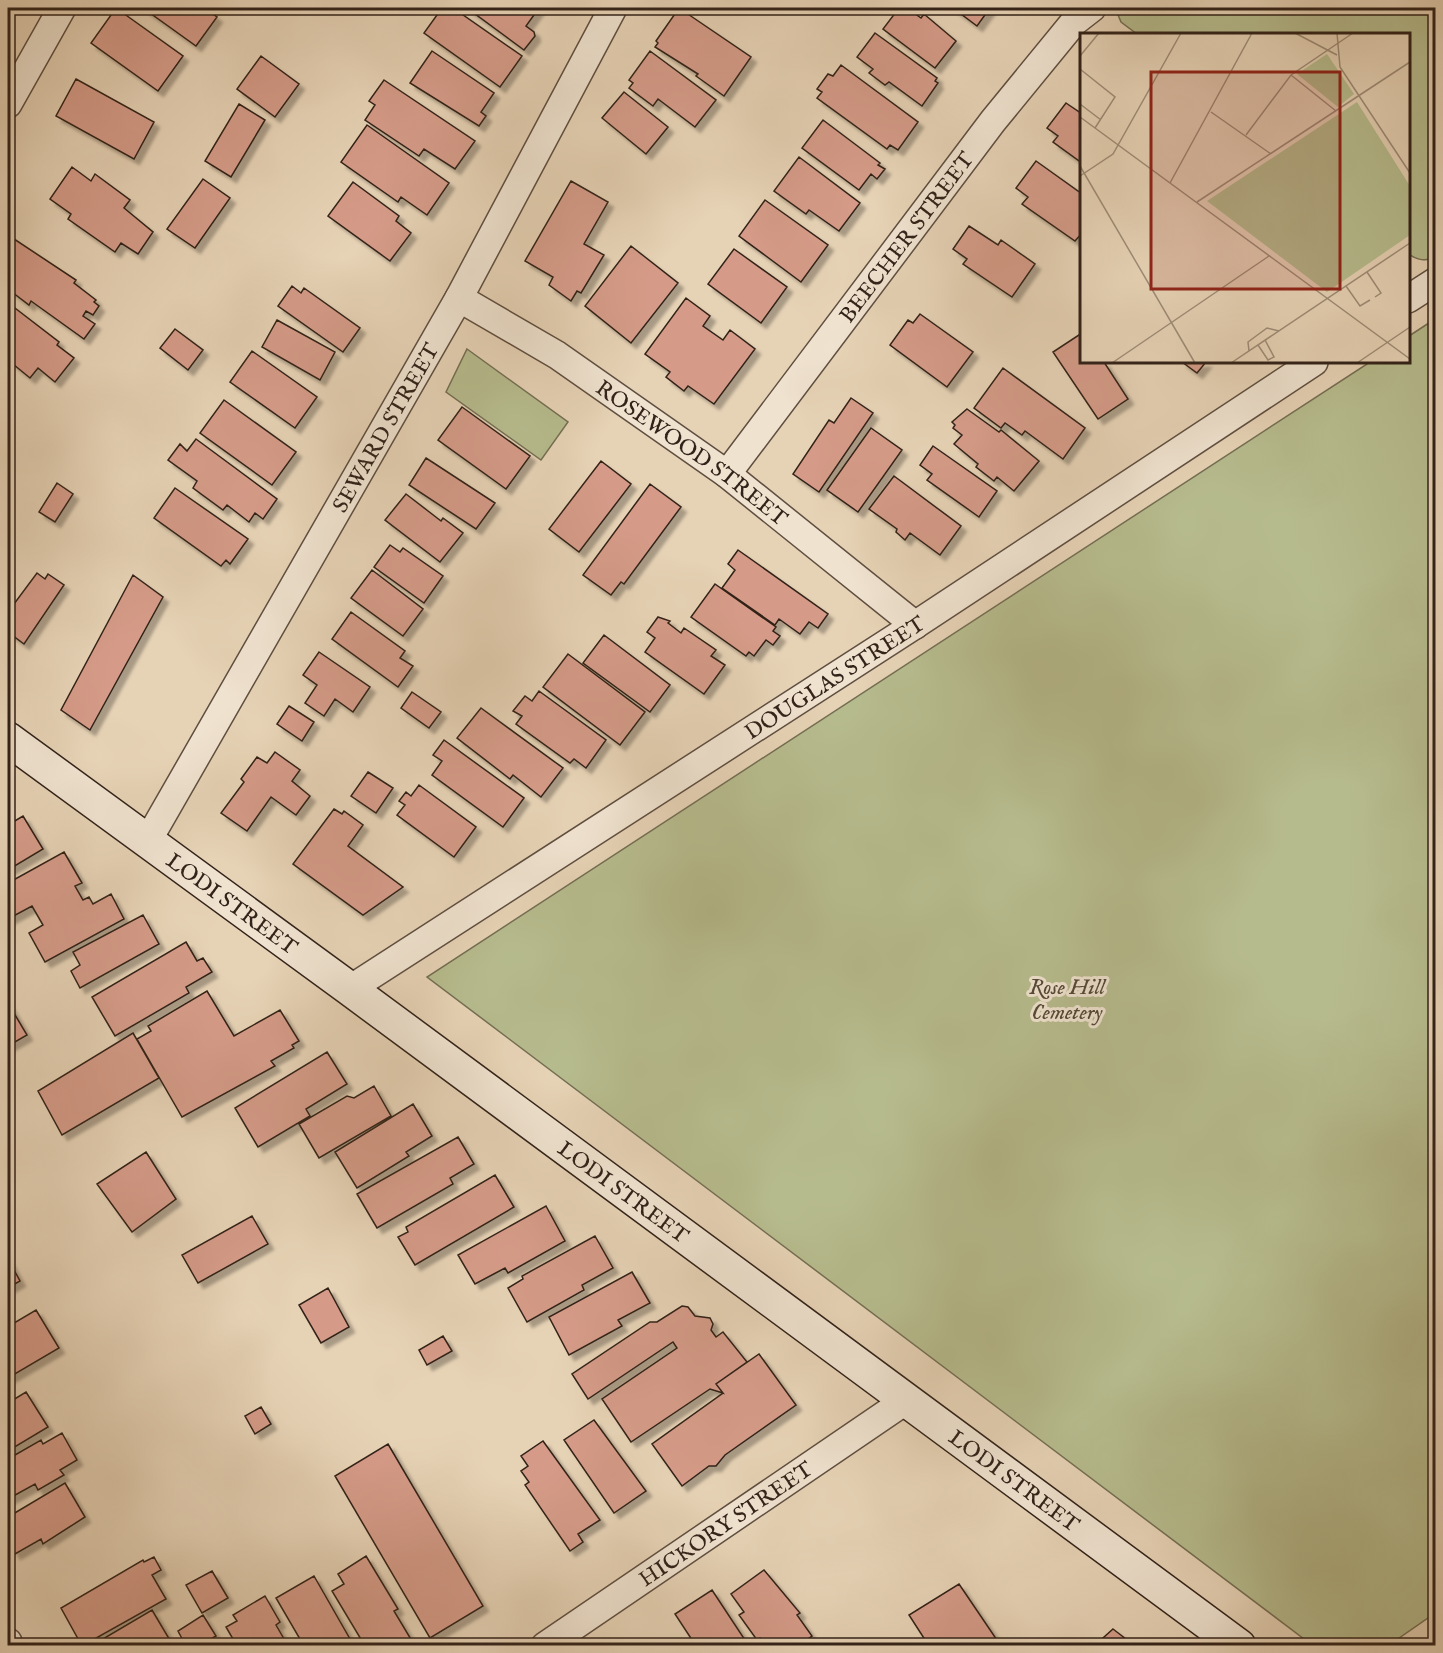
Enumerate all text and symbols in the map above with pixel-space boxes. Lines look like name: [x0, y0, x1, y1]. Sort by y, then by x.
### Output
inset map: [1080, 33, 1410, 363]
street label: BEECHER STREET: [834, 147, 981, 329]
street label: SEWARD STREET: [327, 339, 446, 518]
street label: ROSEWOOD STREET: [590, 375, 793, 533]
street label: DOUGLAS STREET: [740, 610, 931, 747]
street label: LODI STREET: [160, 847, 302, 962]
park label: Rose Hill Cemetery: [1029, 974, 1107, 1027]
street label: LODI STREET: [552, 1135, 694, 1250]
street label: LODI STREET: [942, 1424, 1084, 1539]
street label: HICKORY STREET: [634, 1456, 819, 1594]

